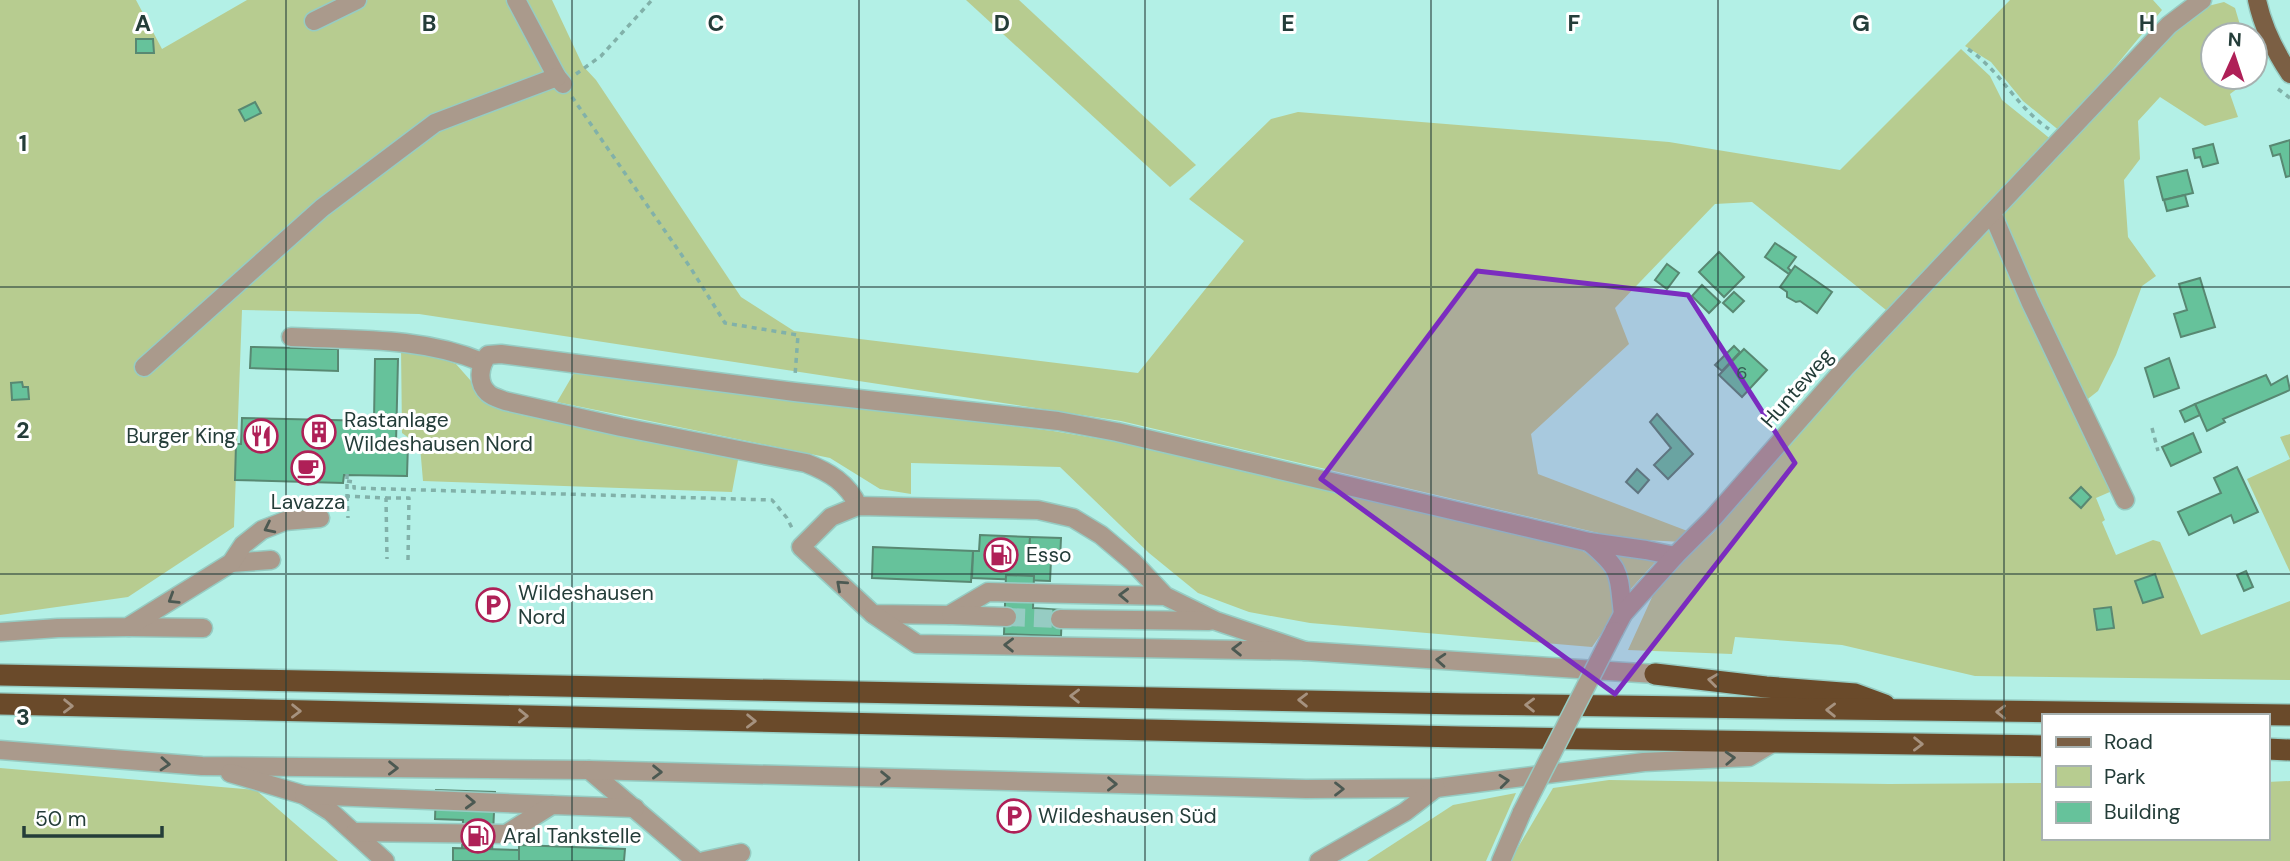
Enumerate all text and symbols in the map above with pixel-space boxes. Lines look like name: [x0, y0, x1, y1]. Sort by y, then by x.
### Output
text: A: [135, 8, 151, 38]
text: B: [422, 8, 436, 38]
text: C: [708, 8, 724, 38]
text: D: [994, 8, 1010, 38]
text: E: [1281, 8, 1295, 38]
text: F: [1568, 8, 1581, 38]
text: G: [1852, 8, 1870, 38]
text: H: [2139, 8, 2155, 38]
north arrow: [2199, 21, 2269, 91]
text: N: [2227, 27, 2242, 52]
text: 1: [19, 128, 27, 158]
street label: Hunteweg: [1755, 342, 1840, 434]
house number: 6: [1736, 361, 1748, 385]
place label: Rastanlage Wildeshausen Nord: [344, 406, 533, 458]
building icon: Rastanlage Wildeshausen Nord: [300, 413, 338, 451]
text: 2: [16, 415, 30, 445]
restaurant icon: Burger King: [242, 417, 280, 455]
place label: Burger King: [126, 422, 236, 450]
cafe icon: Lavazza: [289, 449, 327, 487]
place label: Lavazza: [271, 488, 345, 516]
one-way arrow: [264, 520, 276, 534]
fuel station icon: Esso: [982, 536, 1020, 574]
place label: Esso: [1026, 541, 1071, 569]
place label: Wildeshausen Nord: [518, 579, 654, 631]
one-way arrow: [836, 581, 849, 593]
parking icon: Wildeshausen Nord: [474, 586, 512, 624]
one-way arrow: [1119, 588, 1130, 603]
one-way arrow: [168, 591, 181, 604]
one-way arrow: [1003, 638, 1014, 653]
one-way arrow: [1231, 642, 1242, 657]
one-way arrow: [1435, 653, 1446, 668]
one-way arrow: [1707, 673, 1718, 688]
one-way arrow: [1070, 688, 1080, 704]
one-way arrow: [1297, 693, 1308, 708]
one-way arrow: [1525, 697, 1536, 712]
one-way arrow: [63, 698, 74, 714]
text: 3: [16, 702, 30, 732]
one-way arrow: [1826, 702, 1836, 718]
one-way arrow: [291, 703, 301, 719]
one-way arrow: [1996, 704, 2006, 720]
one-way arrow: [518, 708, 529, 724]
one-way arrow: [746, 713, 756, 729]
legend: [2042, 714, 2269, 840]
text: Road: [2104, 728, 2153, 756]
one-way arrow: [1913, 736, 1924, 752]
one-way arrow: [1725, 751, 1736, 766]
one-way arrow: [160, 756, 171, 771]
one-way arrow: [388, 760, 398, 776]
text: Park: [2104, 763, 2146, 791]
one-way arrow: [652, 764, 663, 780]
one-way arrow: [880, 770, 890, 786]
one-way arrow: [1499, 774, 1510, 789]
one-way arrow: [1107, 776, 1118, 791]
one-way arrow: [1335, 781, 1345, 797]
scale bar: [24, 794, 163, 838]
one-way arrow: [465, 794, 476, 809]
parking icon: Wildeshausen Süd: [995, 797, 1033, 835]
text: Building: [2104, 798, 2181, 826]
place label: Wildeshausen Süd: [1038, 802, 1217, 830]
text: 50 m: [35, 805, 86, 833]
fuel station icon: Aral Tankstelle: [459, 817, 497, 855]
place label: Aral Tankstelle: [503, 822, 641, 850]

